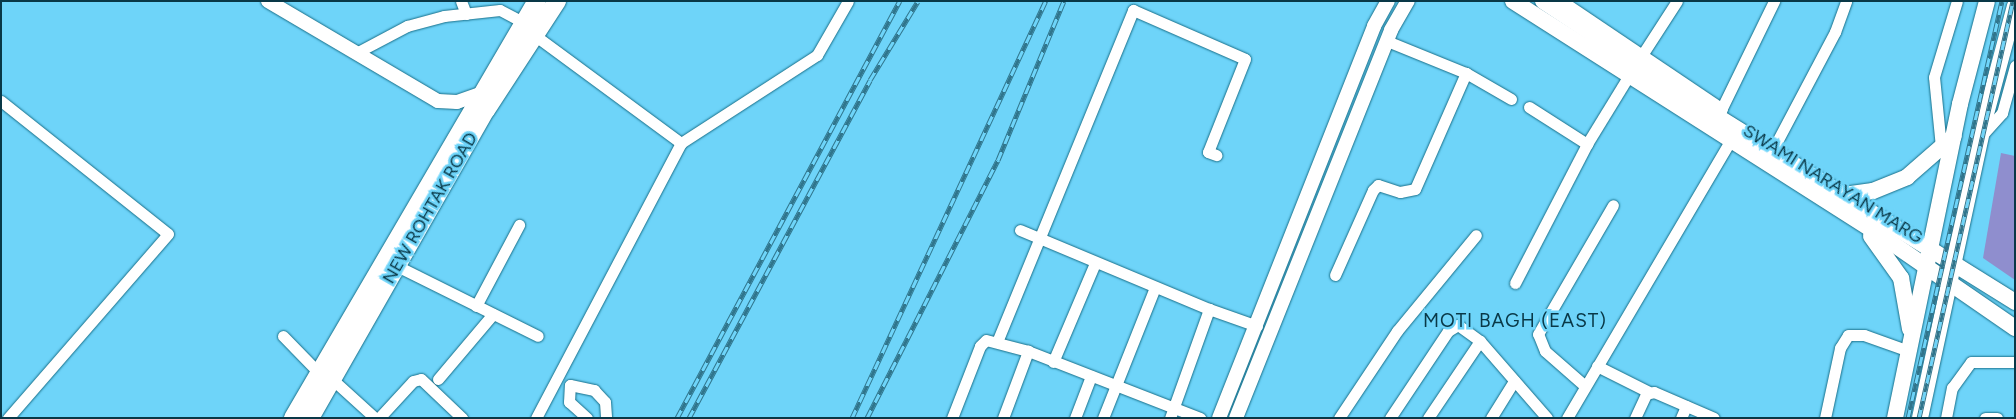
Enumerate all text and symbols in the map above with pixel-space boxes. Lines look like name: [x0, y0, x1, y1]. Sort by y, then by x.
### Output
street label: SWAMI NARAYAN MARG: [1739, 120, 1927, 248]
street label: NEW ROHTAK ROAD: [378, 128, 482, 288]
district label: MOTI BAGH (EAST): [1421, 310, 1609, 332]

